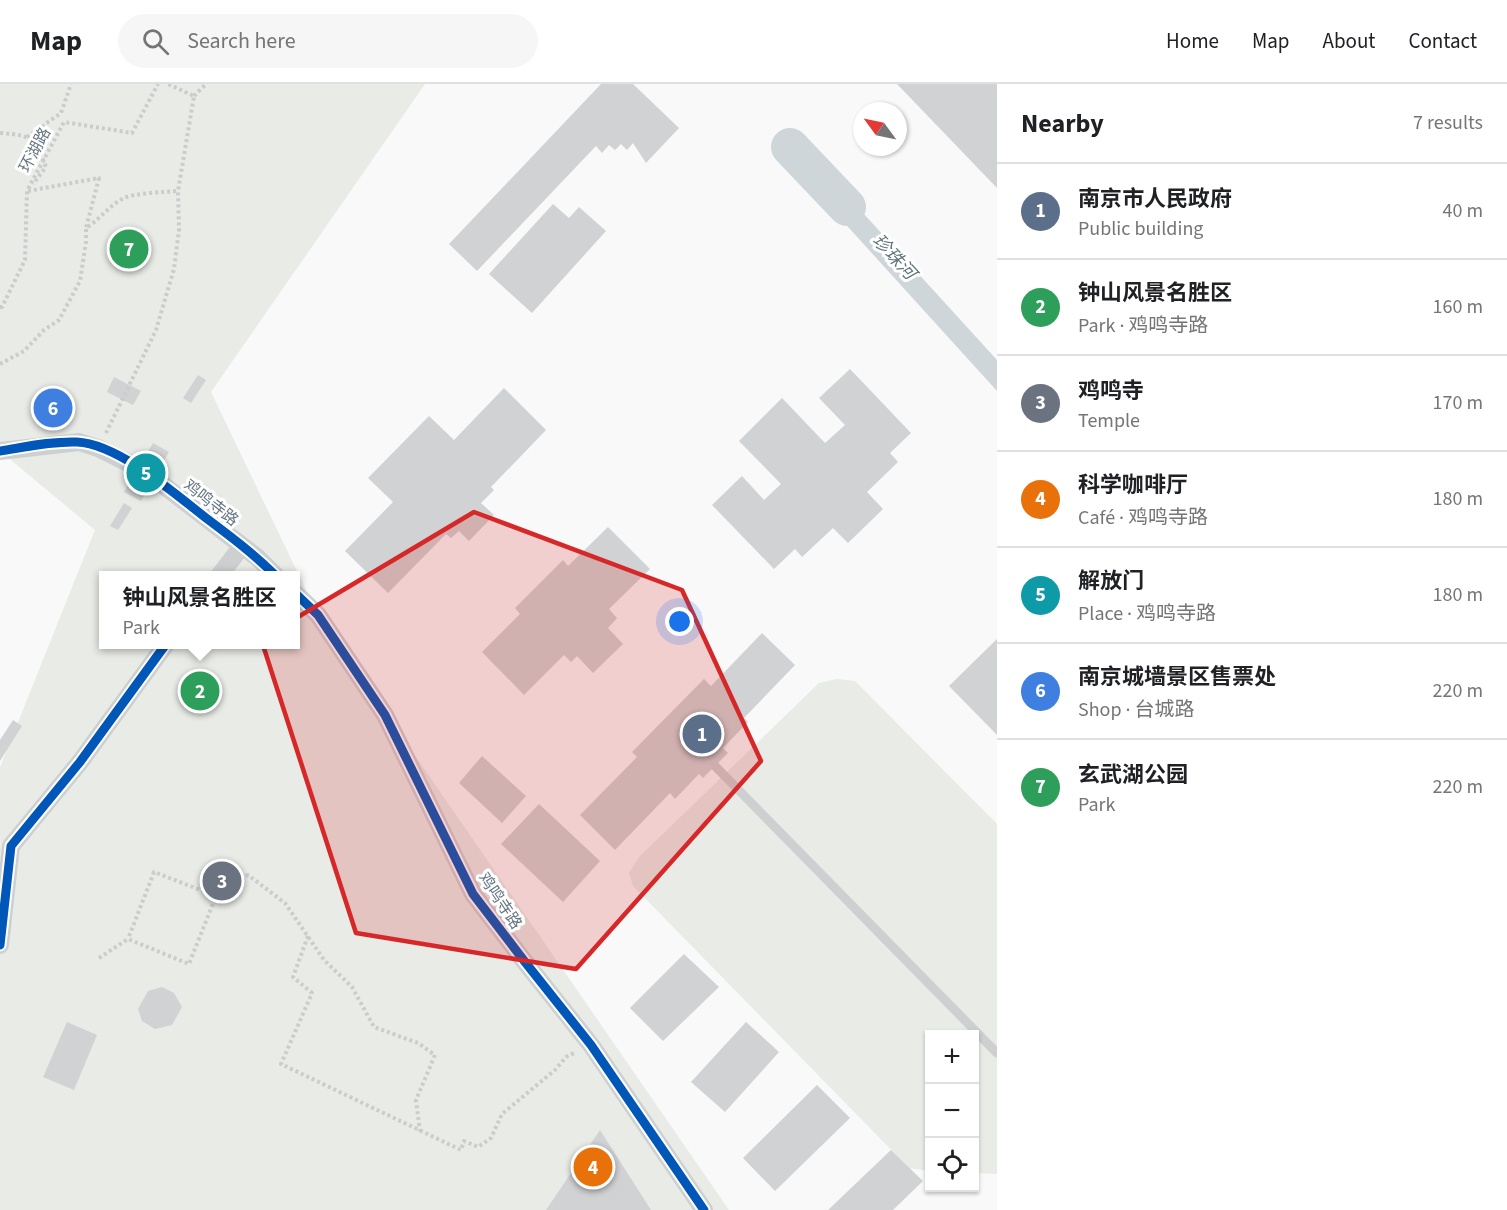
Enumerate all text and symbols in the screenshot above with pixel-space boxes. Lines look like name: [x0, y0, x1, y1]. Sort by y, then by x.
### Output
search box: [118, 14, 538, 68]
text: Map: [30, 21, 82, 61]
icon: search: [139, 25, 172, 58]
text: Search here: [187, 25, 296, 57]
text: Home: [1166, 26, 1219, 56]
text: Map: [1252, 26, 1290, 56]
text: About: [1323, 26, 1375, 56]
text: Contact: [1408, 26, 1477, 56]
north arrow: [853, 102, 907, 156]
text: Nearby: [1021, 105, 1104, 142]
text: 7 results: [1413, 109, 1483, 137]
street label: 环湖路: [14, 124, 56, 176]
text: 南京市人民政府: [1078, 183, 1232, 215]
text: 1: [1035, 197, 1046, 225]
text: 40 m: [1443, 197, 1483, 225]
text: Public building: [1078, 215, 1203, 243]
pin: 7: [110, 226, 148, 272]
water label: 珍珠河: [866, 229, 924, 287]
text: 钟山风景名胜区: [1078, 277, 1232, 309]
text: 2: [1035, 293, 1046, 321]
text: 160 m: [1433, 293, 1483, 321]
text: Park · 鸡鸣寺路: [1078, 312, 1208, 340]
text: 鸡鸣寺: [1078, 375, 1144, 407]
pin: 6: [34, 386, 72, 430]
text: 3: [1035, 389, 1046, 417]
text: 170 m: [1433, 389, 1483, 417]
text: Temple: [1078, 407, 1140, 435]
pin: 5: [126, 450, 166, 496]
text: 科学咖啡厅: [1078, 469, 1188, 501]
street label: 鸡鸣寺路: [179, 475, 243, 531]
text: 4: [1035, 485, 1046, 513]
text: 180 m: [1433, 485, 1483, 513]
text: Café · 鸡鸣寺路: [1078, 504, 1208, 532]
text: 解放门: [1078, 565, 1144, 597]
popup: [99, 571, 300, 649]
text: 5: [1035, 581, 1046, 609]
text: 180 m: [1433, 581, 1483, 609]
text: 钟山风景名胜区: [122, 582, 277, 614]
text: Place · 鸡鸣寺路: [1078, 600, 1216, 628]
your location: [665, 607, 694, 636]
text: Park: [122, 614, 160, 642]
text: 南京城墙景区售票处: [1078, 661, 1276, 693]
pin: 2: [180, 668, 220, 714]
text: 6: [1035, 677, 1046, 705]
text: 220 m: [1433, 677, 1483, 705]
text: Shop · 台城路: [1078, 696, 1194, 724]
pin: 1: [682, 712, 722, 756]
text: 玄武湖公园: [1078, 759, 1188, 791]
text: 7: [1035, 773, 1046, 801]
text: 220 m: [1433, 773, 1483, 801]
text: Park: [1078, 791, 1115, 819]
pin: 3: [202, 858, 242, 904]
street label: 鸡鸣寺路: [473, 868, 527, 934]
map controls: [925, 1030, 979, 1192]
button: +: [925, 1030, 979, 1084]
button: −: [925, 1084, 979, 1138]
button: locate: [925, 1138, 979, 1192]
pin: 4: [574, 1144, 612, 1190]

